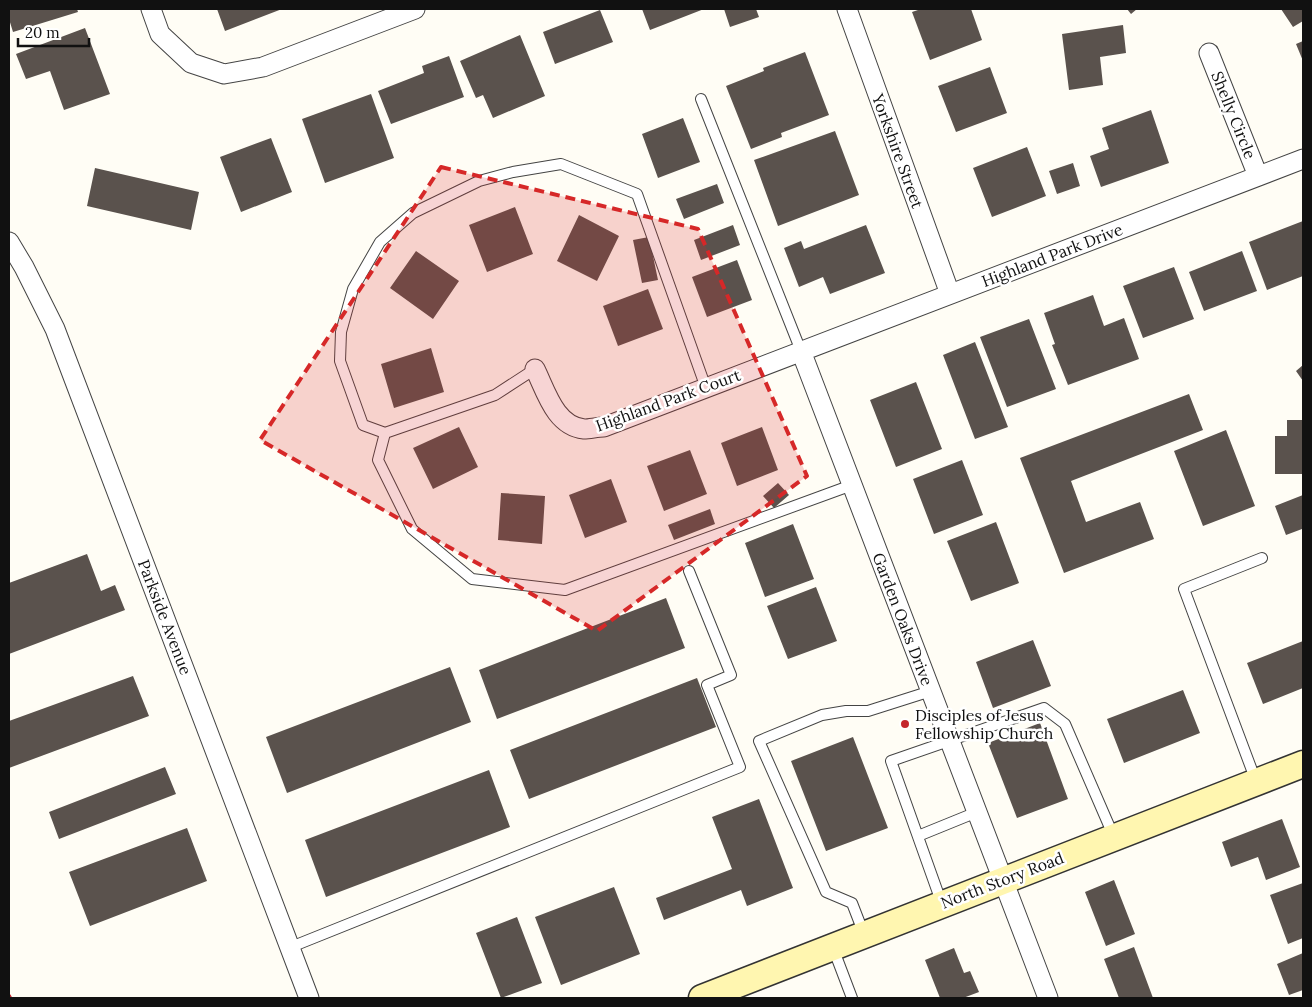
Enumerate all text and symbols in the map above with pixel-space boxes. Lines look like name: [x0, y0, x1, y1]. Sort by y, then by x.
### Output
scale bar: [18, 15, 89, 47]
text: 20 m: [25, 23, 60, 42]
street label: Shelly Circle: [1207, 68, 1261, 162]
street label: Yorkshire Street: [868, 90, 928, 212]
street label: Highland Park Drive: [979, 219, 1126, 291]
street label: Highland Park Court: [593, 364, 744, 435]
street label: Garden Oaks Drive: [868, 550, 938, 689]
street label: Parkside Avenue: [134, 556, 196, 678]
place label: Disciples of Jesus Fellowship Church: [915, 705, 1054, 743]
marker: Disciples of Jesus Fellowship Church: [899, 718, 911, 730]
street label: North Story Road: [938, 847, 1067, 913]

